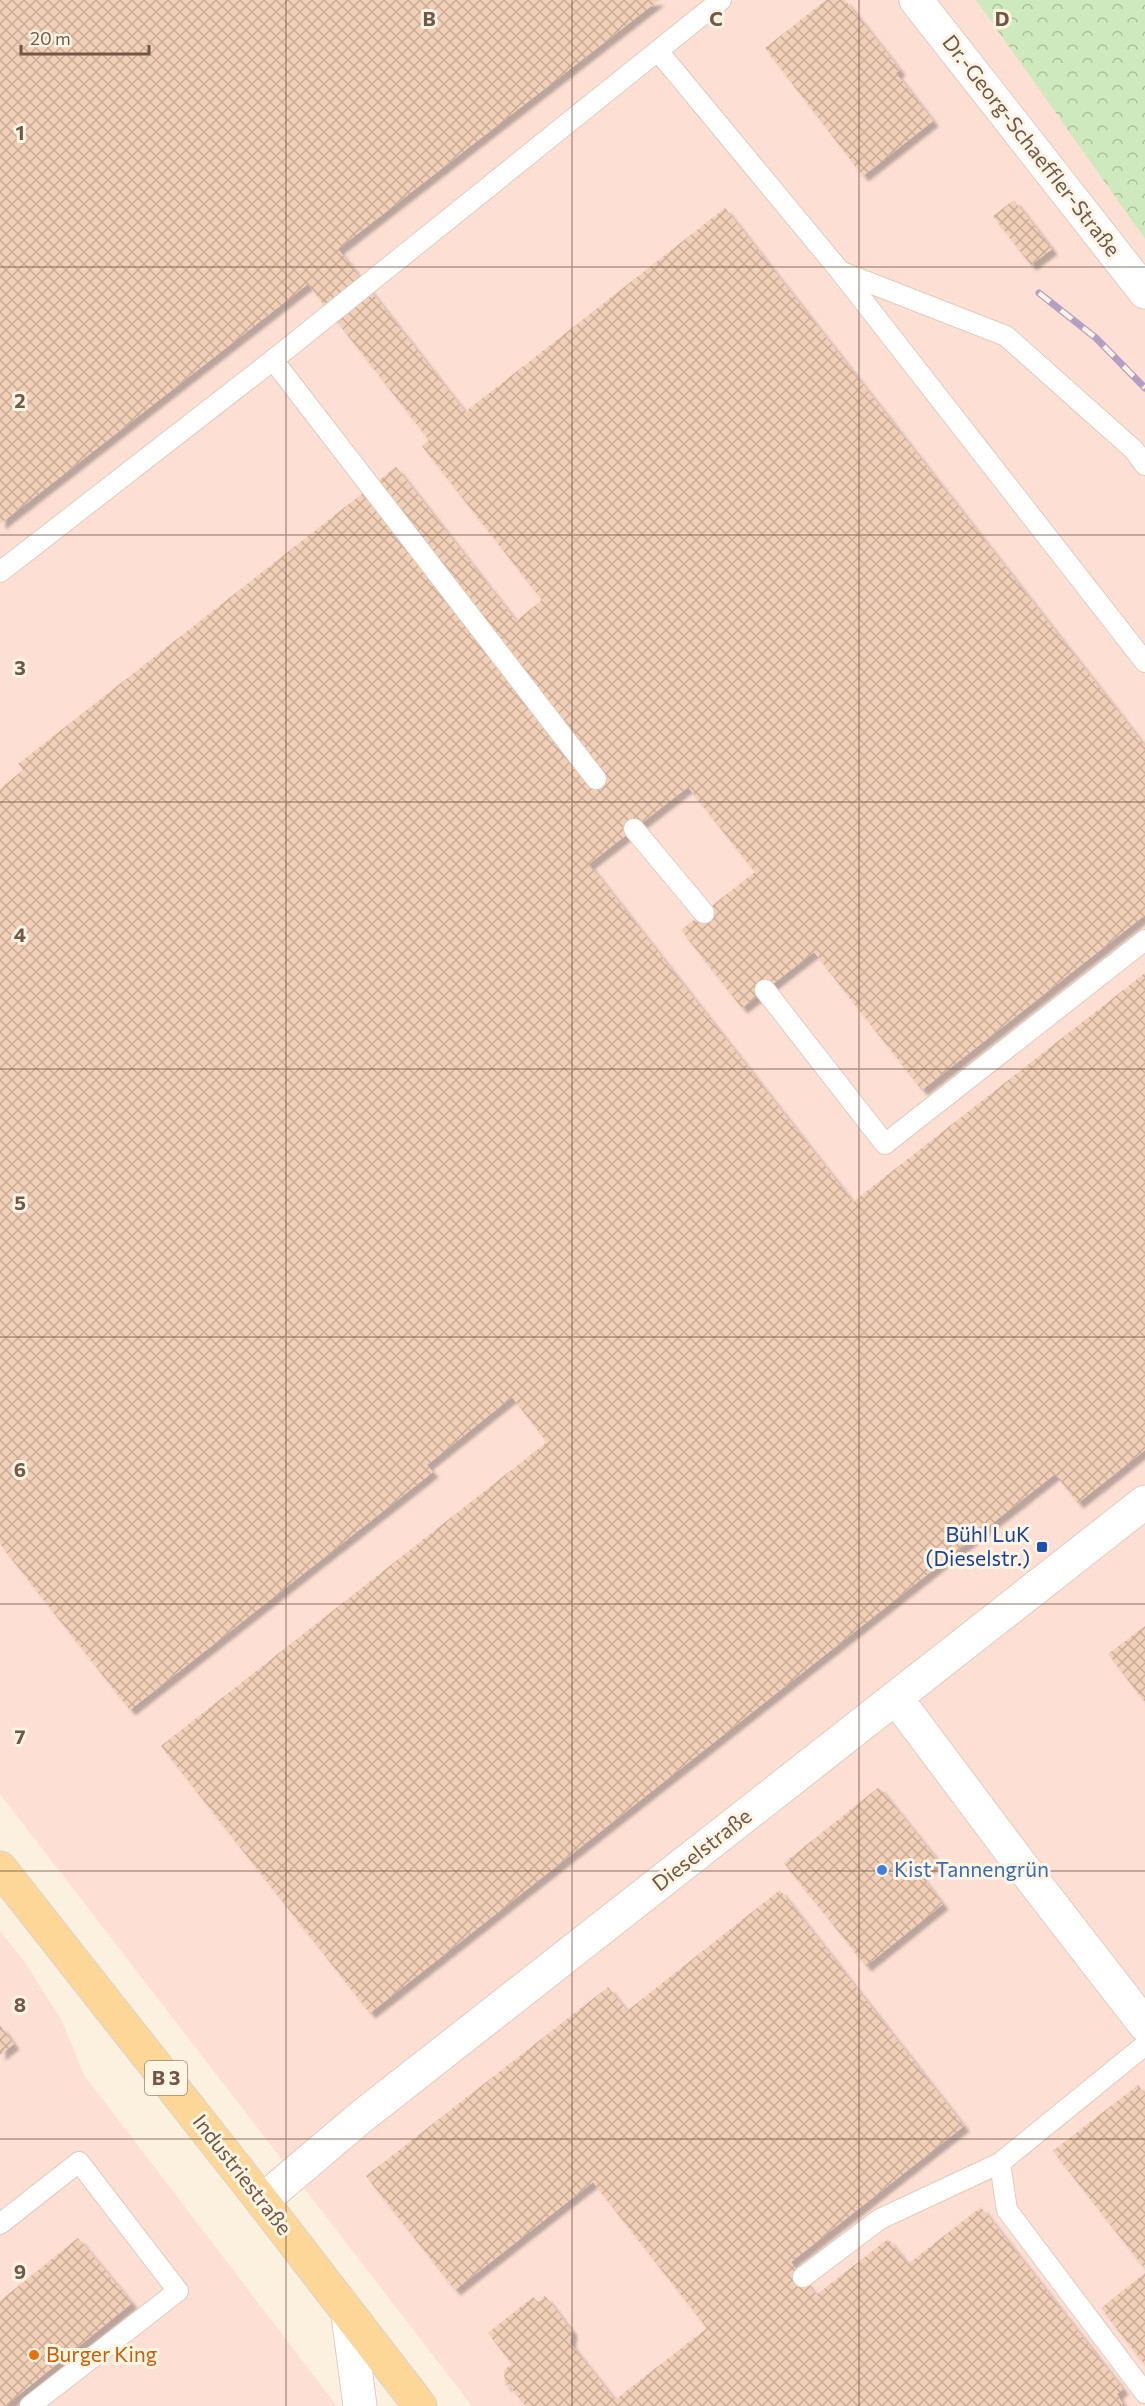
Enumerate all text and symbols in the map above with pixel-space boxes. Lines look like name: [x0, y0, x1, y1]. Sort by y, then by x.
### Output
text: B: [422, 6, 436, 30]
text: C: [709, 6, 723, 30]
text: D: [995, 6, 1009, 30]
scale bar: [21, 18, 148, 56]
text: 20 m: [30, 27, 71, 49]
street label: Dr.-Georg-Schaeffler-Straße: [938, 29, 1126, 261]
text: 1: [15, 120, 25, 144]
text: 2: [14, 388, 26, 412]
text: 3: [14, 655, 26, 679]
text: 4: [14, 922, 26, 946]
text: 5: [14, 1190, 26, 1214]
text: 6: [14, 1457, 26, 1481]
place label: Bühl LuK (Dieselstr.): [926, 1521, 1030, 1570]
marker: Bühl LuK (Dieselstr.): [1035, 1540, 1049, 1554]
text: 7: [15, 1724, 26, 1748]
street label: Dieselstraße: [647, 1802, 756, 1895]
place label: Kist Tannengrün: [894, 1856, 1049, 1881]
marker: Kist Tannengrün: [875, 1863, 889, 1877]
text: 8: [14, 1992, 26, 2016]
road number: B 3: [145, 2061, 187, 2095]
street label: Industriestraße: [188, 2109, 298, 2239]
text: 9: [14, 2259, 26, 2283]
place label: Burger King: [46, 2341, 157, 2366]
marker: Burger King: [27, 2348, 41, 2362]

